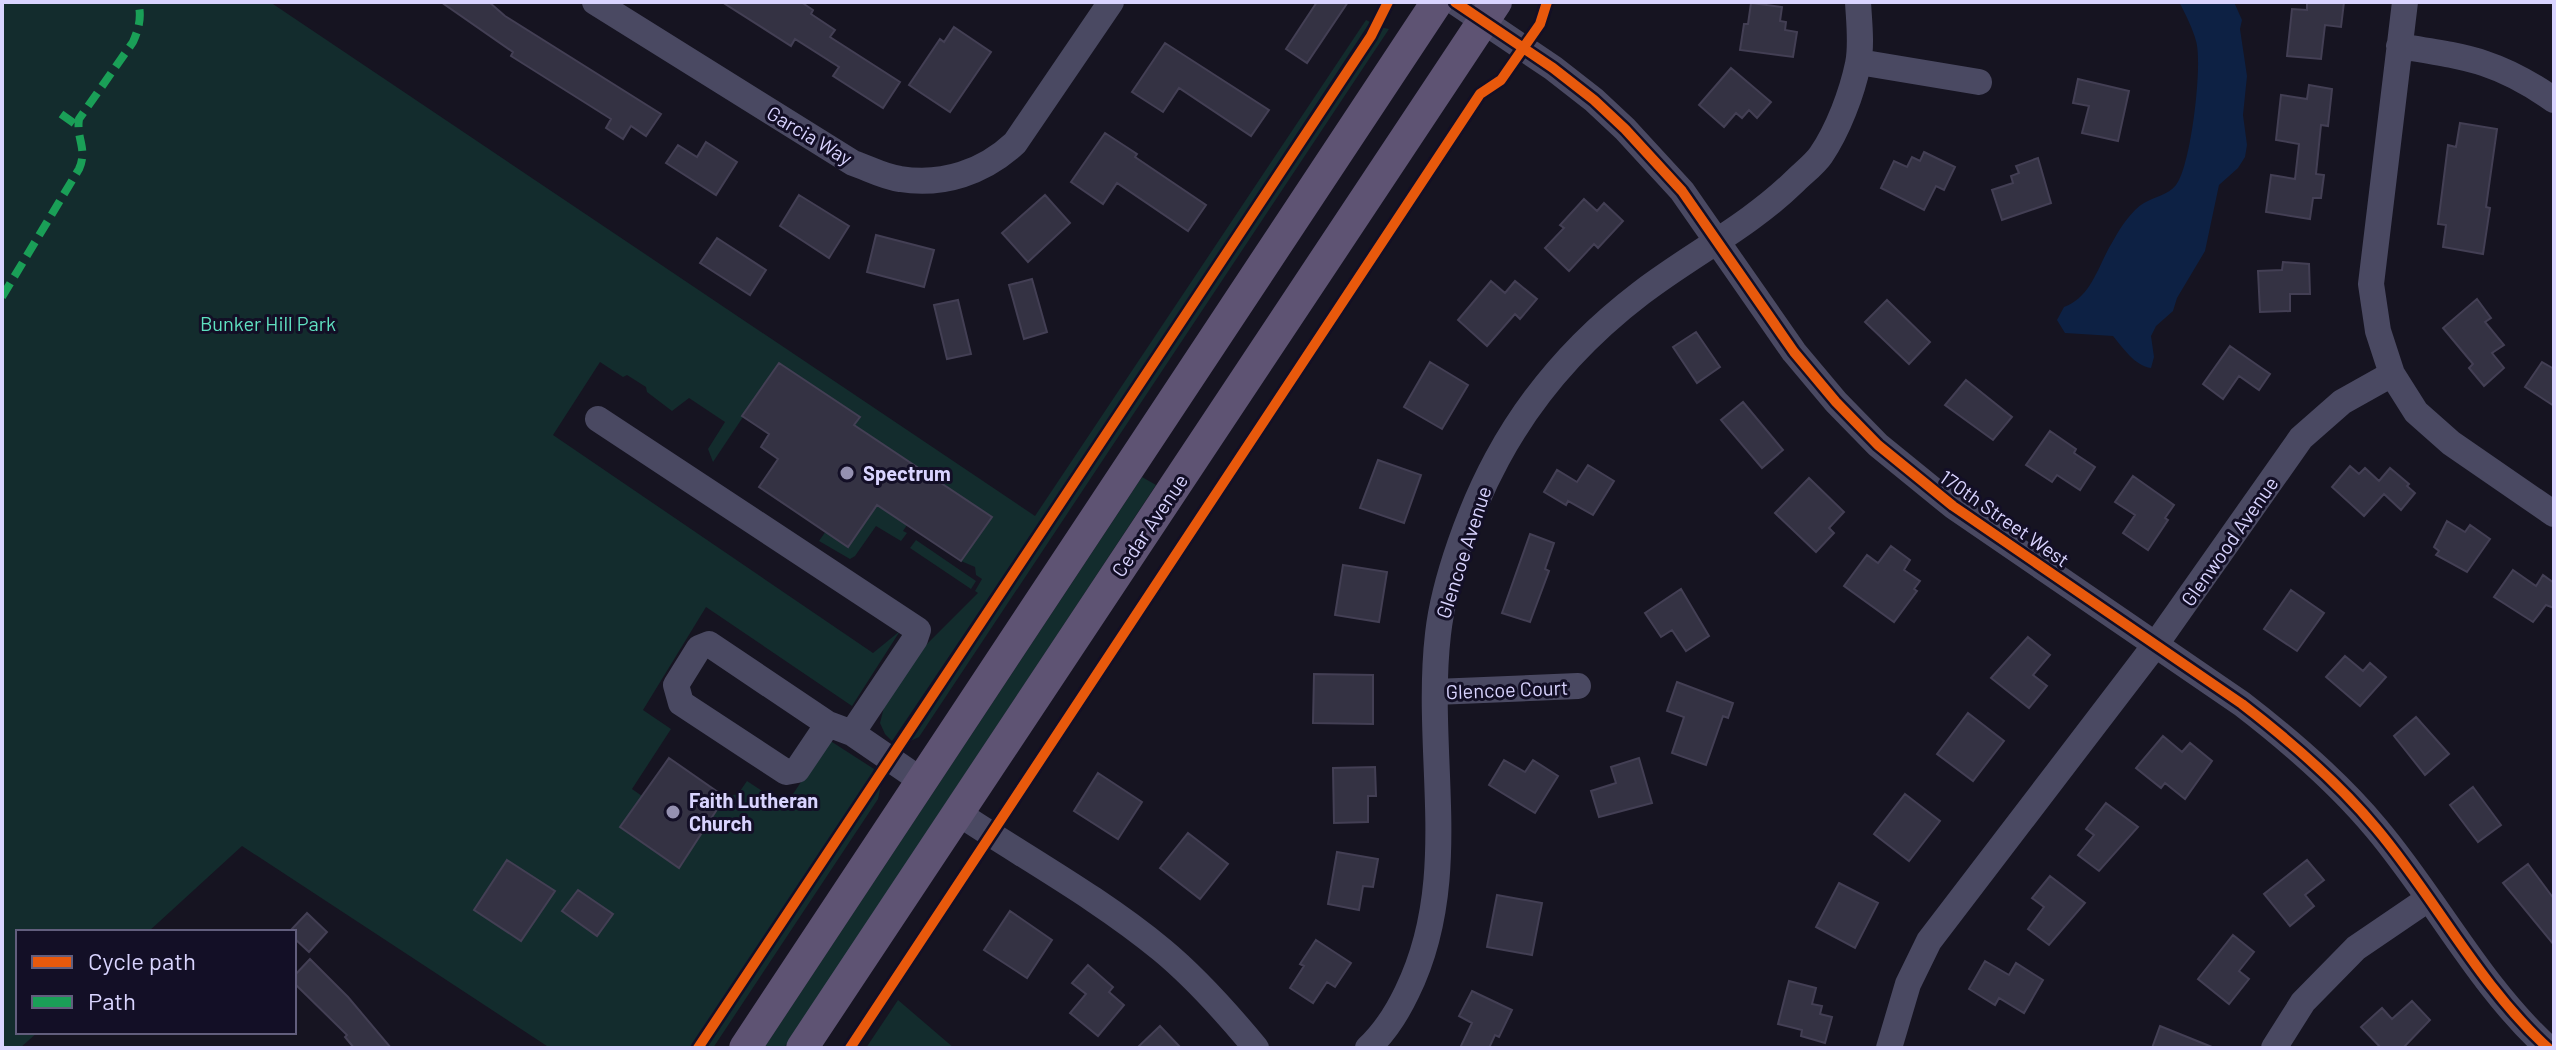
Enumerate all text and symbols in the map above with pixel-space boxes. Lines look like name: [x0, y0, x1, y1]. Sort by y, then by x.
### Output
street label: Garcia Way: [763, 100, 857, 170]
park label: Bunker Hill Park: [200, 311, 336, 335]
place label: Spectrum: [863, 461, 951, 485]
marker: Spectrum: [838, 464, 856, 482]
street label: 170th Street West: [1936, 464, 2074, 572]
street label: Cedar Avenue: [1106, 469, 1192, 581]
street label: Glenwood Avenue: [2175, 472, 2283, 610]
street label: Glencoe Avenue: [1430, 483, 1496, 621]
street label: Glencoe Court: [1445, 675, 1569, 703]
place label: Faith Lutheran Church: [689, 788, 818, 835]
marker: Faith Lutheran Church: [664, 803, 682, 821]
legend: [16, 930, 296, 1034]
text: Cycle path: [88, 946, 196, 975]
text: Path: [88, 986, 136, 1015]

